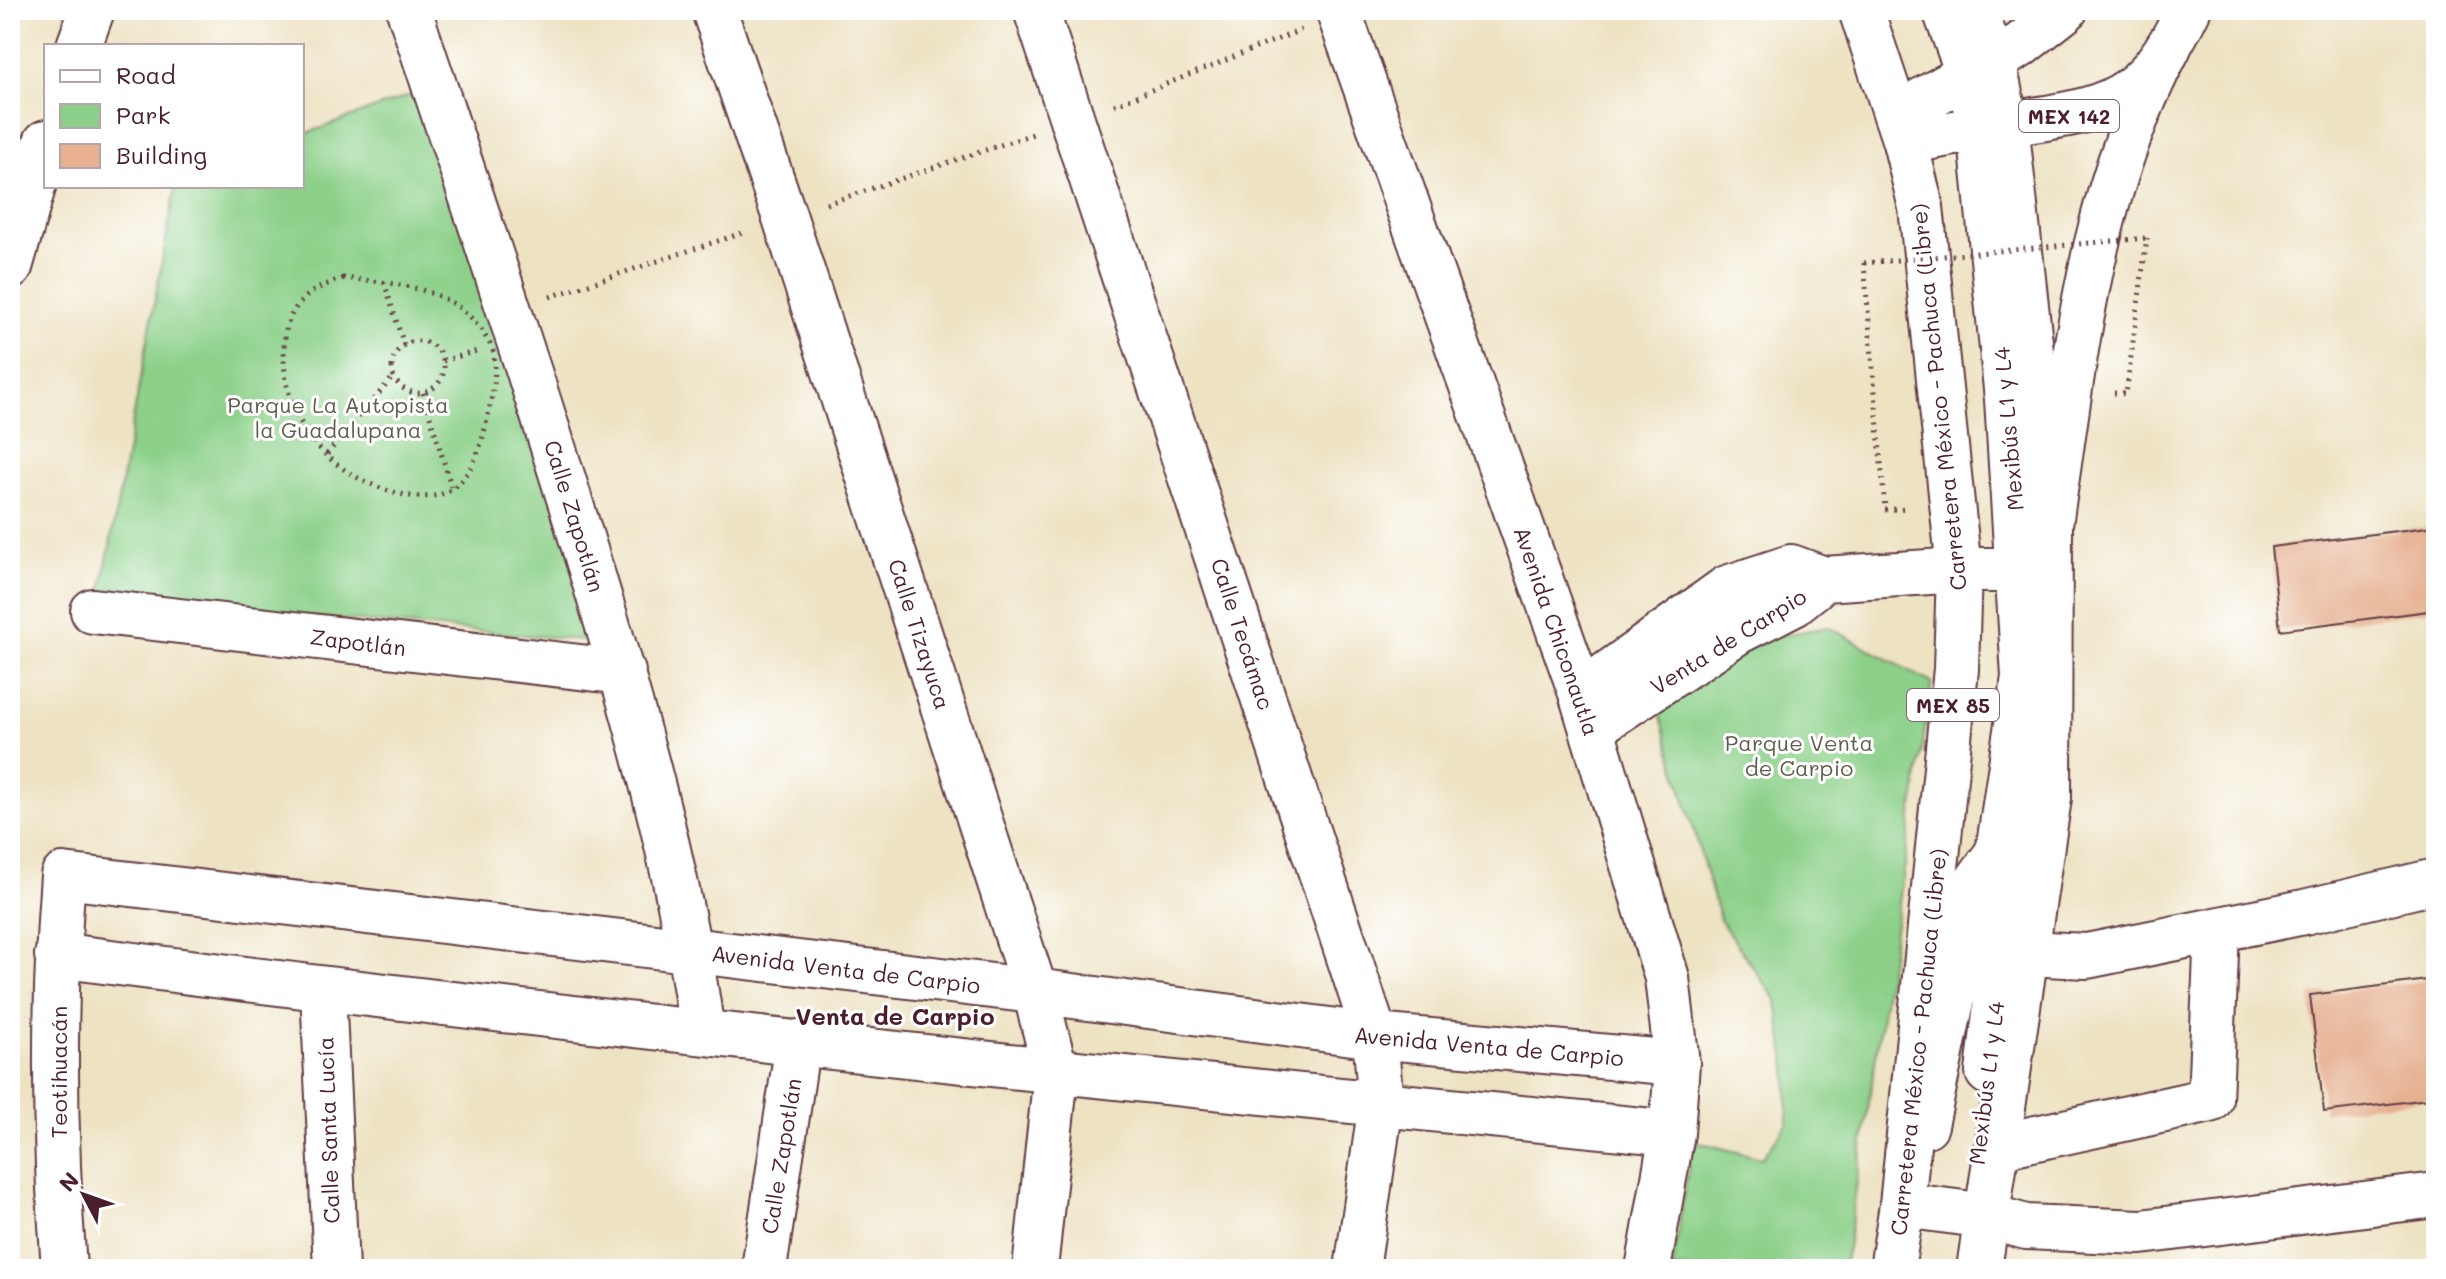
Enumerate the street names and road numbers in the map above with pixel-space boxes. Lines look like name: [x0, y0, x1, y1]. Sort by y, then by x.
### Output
road number: MEX 142: [2019, 100, 2119, 132]
street label: Carretera México - Pachuca (Libre): [1903, 202, 1973, 592]
street label: Mexibús L1 y L4: [1986, 346, 2030, 512]
street label: Calle Zapotlán: [538, 437, 612, 595]
street label: Avenida Chiconautla: [1508, 522, 1606, 740]
street label: Calle Tecámac: [1205, 554, 1281, 714]
street label: Calle Tizayuca: [882, 555, 958, 713]
street label: Venta de Carpio: [1645, 581, 1811, 701]
street label: Zapotlán: [308, 622, 408, 662]
road number: MEX 85: [1907, 689, 1999, 721]
street label: Carretera México - Pachuca (Libre): [1883, 847, 1953, 1237]
street label: Avenida Venta de Carpio: [710, 938, 982, 1000]
street label: Mexibús L1 y L4: [1962, 1000, 2010, 1166]
street label: Teotihuacán: [44, 1006, 73, 1138]
street label: Avenida Venta de Carpio: [1353, 1020, 1625, 1072]
street label: Calle Santa Lucía: [310, 1036, 346, 1224]
street label: Calle Zapotlán: [754, 1076, 808, 1236]

